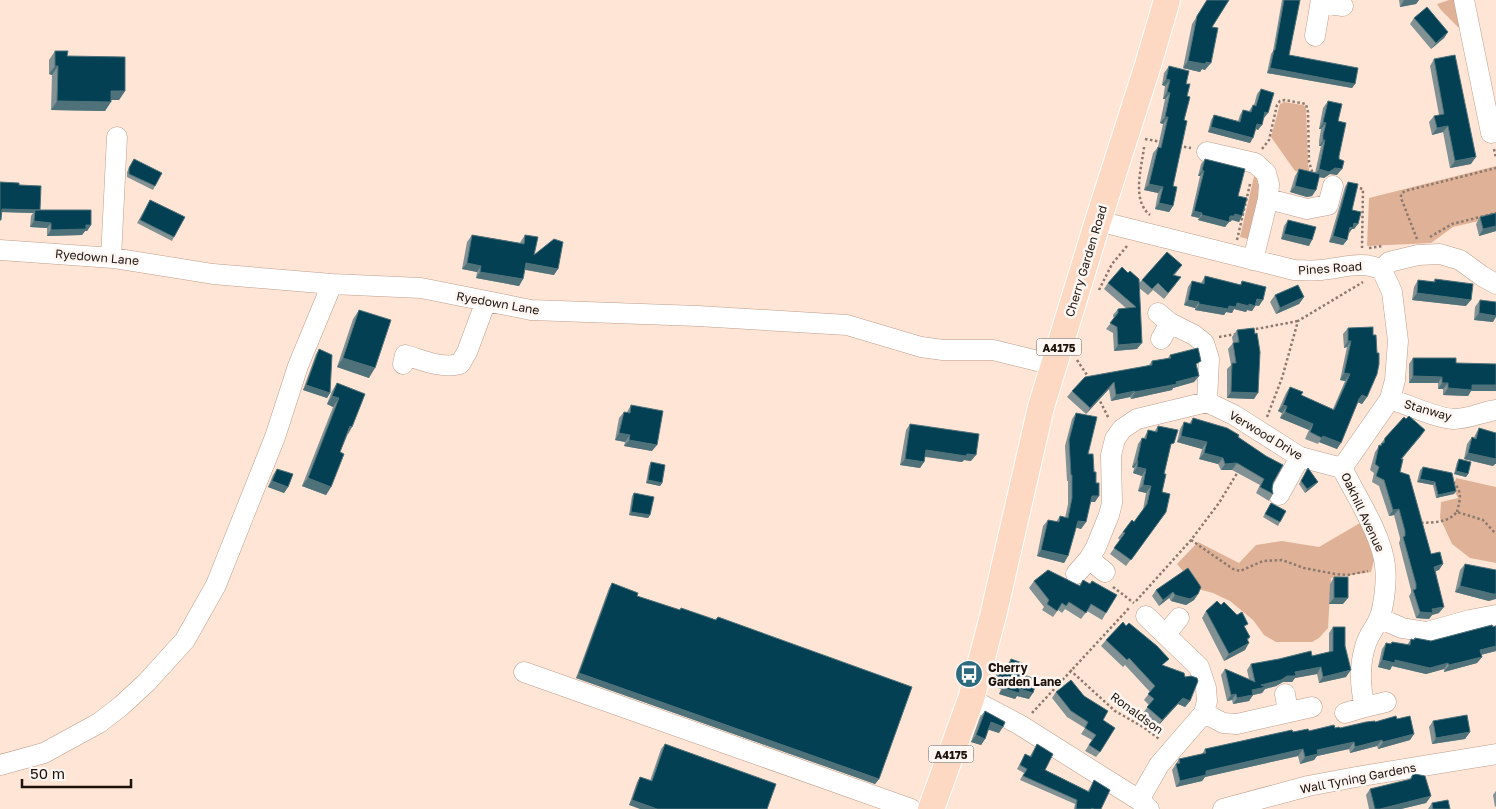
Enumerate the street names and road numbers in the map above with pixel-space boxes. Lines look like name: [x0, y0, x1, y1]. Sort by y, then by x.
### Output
street label: Cherry Garden Road: [1062, 203, 1110, 319]
street label: Ryedown Lane: [54, 246, 140, 268]
street label: Pines Road: [1297, 258, 1363, 278]
street label: Ryedown Lane: [455, 288, 541, 318]
road number: A4175: [1036, 338, 1082, 356]
street label: Stanway: [1402, 396, 1454, 424]
street label: Verwood Drive: [1226, 407, 1306, 463]
street label: Oakhill Avenue: [1338, 470, 1388, 554]
street label: Ronaldson: [1108, 689, 1166, 737]
road number: A4175: [928, 746, 974, 762]
street label: Wall Tyning Gardens: [1299, 759, 1417, 797]

